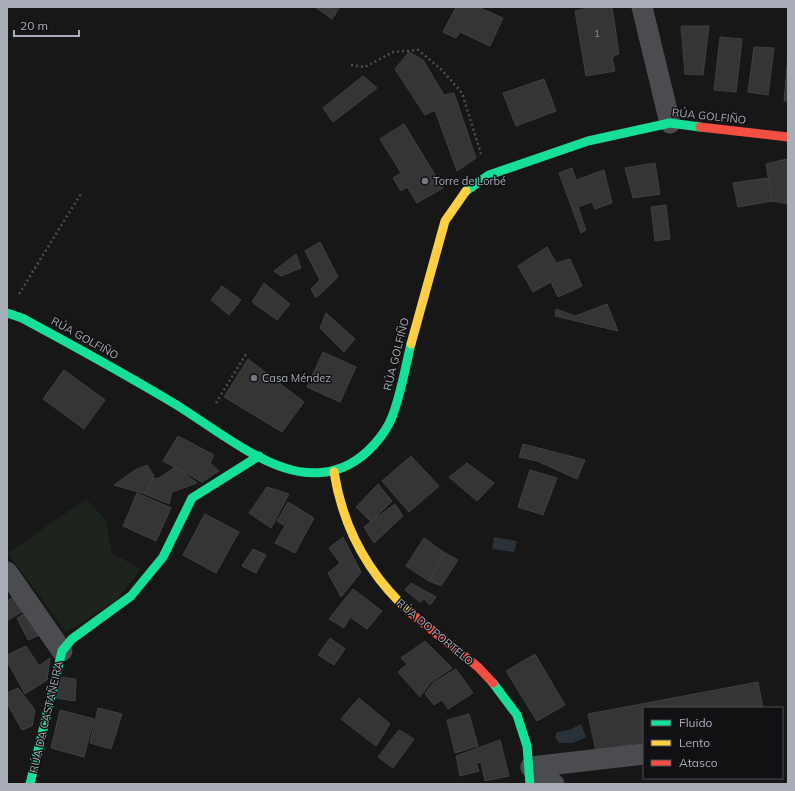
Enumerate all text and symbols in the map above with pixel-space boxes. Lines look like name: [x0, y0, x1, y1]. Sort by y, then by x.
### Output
scale bar: [14, 12, 79, 38]
text: 20 m: [20, 18, 48, 33]
house number: 1: [594, 28, 600, 39]
street label: RÚA GOLFIÑO: [671, 105, 747, 127]
place label: Torre de Lorbé: [433, 174, 506, 188]
marker: Torre de Lorbé: [420, 176, 430, 186]
street label: RÚA GOLFIÑO: [49, 314, 121, 362]
street label: RÚA GOLFIÑO: [380, 316, 412, 392]
place label: Casa Méndez: [262, 371, 331, 385]
marker: Casa Méndez: [249, 373, 259, 383]
street label: RÚA DO PORTELO: [394, 596, 476, 668]
street label: RÚA DA CASTAÑEIRA: [26, 660, 66, 774]
legend: [643, 707, 783, 779]
text: Fluido: [679, 715, 713, 730]
text: Lento: [679, 735, 710, 750]
text: Atasco: [679, 755, 718, 770]

